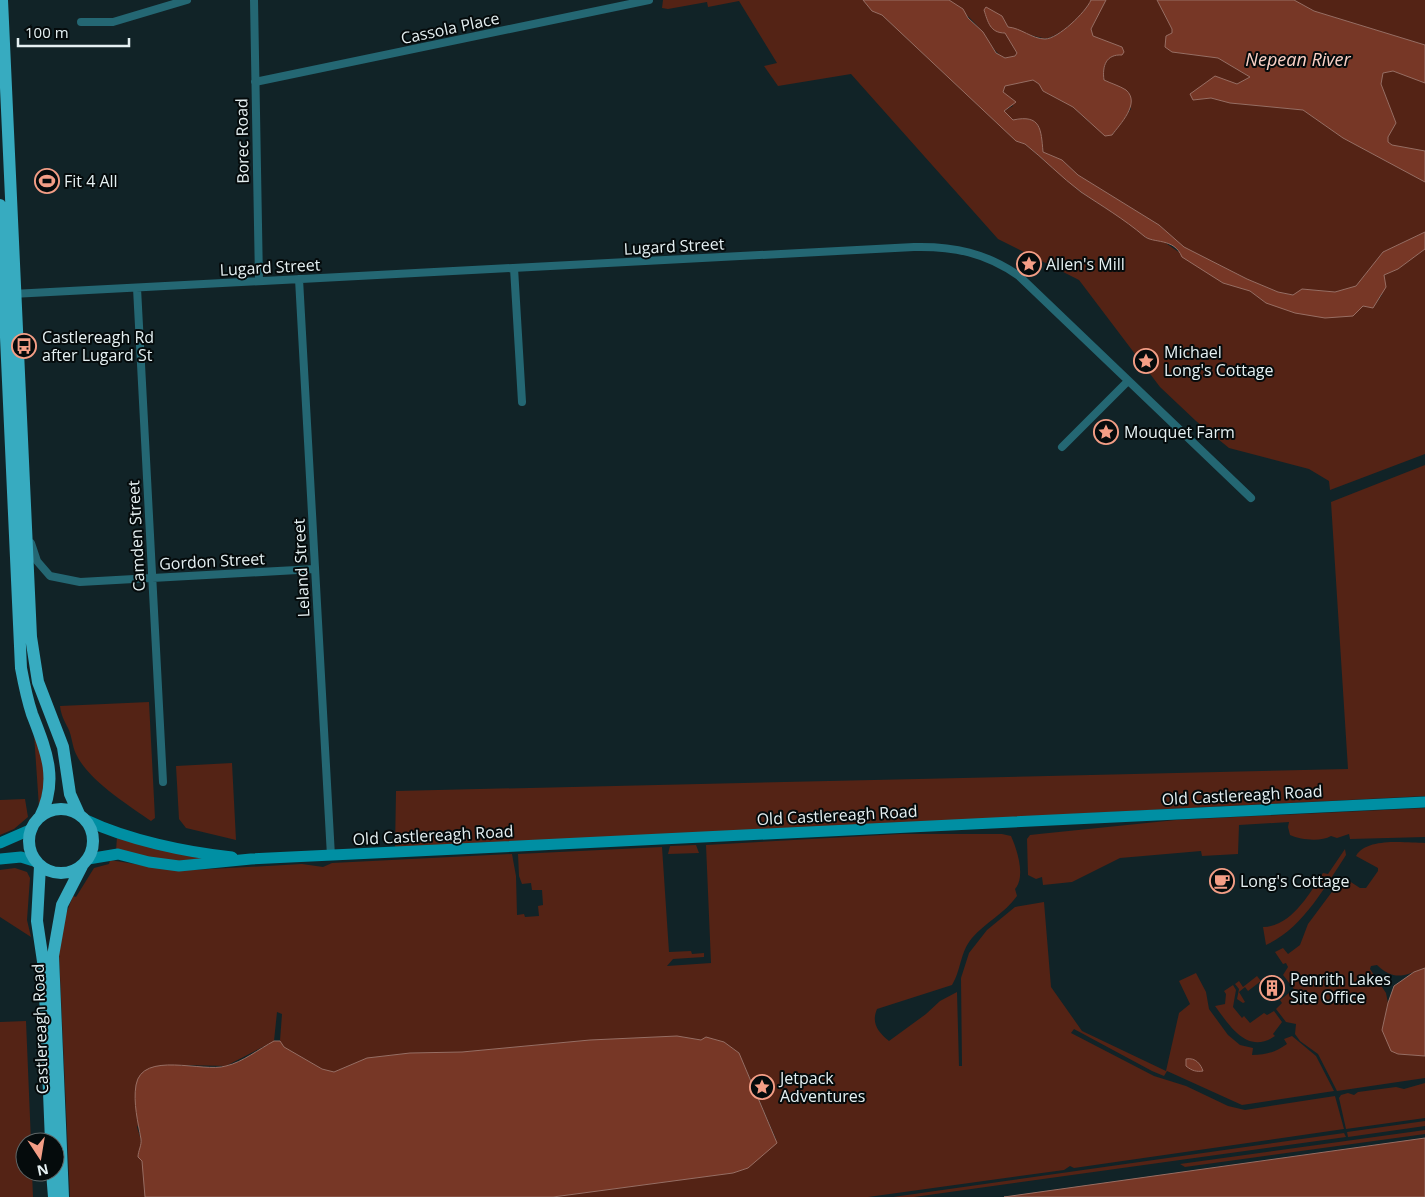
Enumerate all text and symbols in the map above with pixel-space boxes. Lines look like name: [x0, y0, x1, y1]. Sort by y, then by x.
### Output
street label: Cassola Place: [399, 7, 501, 49]
scale bar: [18, 15, 129, 47]
text: 100 m: [25, 22, 69, 42]
water label: Nepean River: [1245, 47, 1352, 71]
street label: Borec Road: [230, 98, 254, 184]
sports icon: Fit 4 All: [34, 168, 60, 194]
place label: Fit 4 All: [64, 170, 118, 192]
street label: Lugard Street: [623, 232, 725, 260]
place icon: Allen's Mill: [1016, 251, 1042, 277]
street label: Lugard Street: [219, 253, 321, 281]
place label: Allen's Mill: [1046, 253, 1125, 275]
place label: Castlereagh Rd after Lugard St: [42, 326, 154, 366]
bus stop icon: Castlereagh Rd after Lugard St: [11, 333, 37, 359]
place label: Michael Long's Cottage: [1164, 341, 1273, 381]
place icon: Michael Long's Cottage: [1133, 348, 1159, 374]
place icon: Mouquet Farm: [1093, 419, 1119, 445]
place label: Mouquet Farm: [1124, 421, 1235, 443]
street label: Camden Street: [122, 480, 150, 592]
street label: Leland Street: [287, 518, 315, 618]
street label: Gordon Street: [159, 547, 266, 575]
street label: Old Castlereagh Road: [1161, 780, 1323, 810]
street label: Old Castlereagh Road: [756, 800, 918, 830]
street label: Old Castlereagh Road: [352, 820, 514, 850]
cafe icon: Long's Cottage: [1209, 868, 1235, 894]
place label: Long's Cottage: [1240, 870, 1349, 892]
street label: Castlereagh Road: [27, 963, 53, 1095]
place label: Penrith Lakes Site Office: [1290, 968, 1391, 1008]
building icon: Penrith Lakes Site Office: [1259, 975, 1285, 1001]
place label: Jetpack Adventures: [778, 1067, 865, 1107]
place icon: Jetpack Adventures: [749, 1074, 775, 1100]
north arrow: [15, 1132, 65, 1182]
text: N: [35, 1160, 50, 1181]

